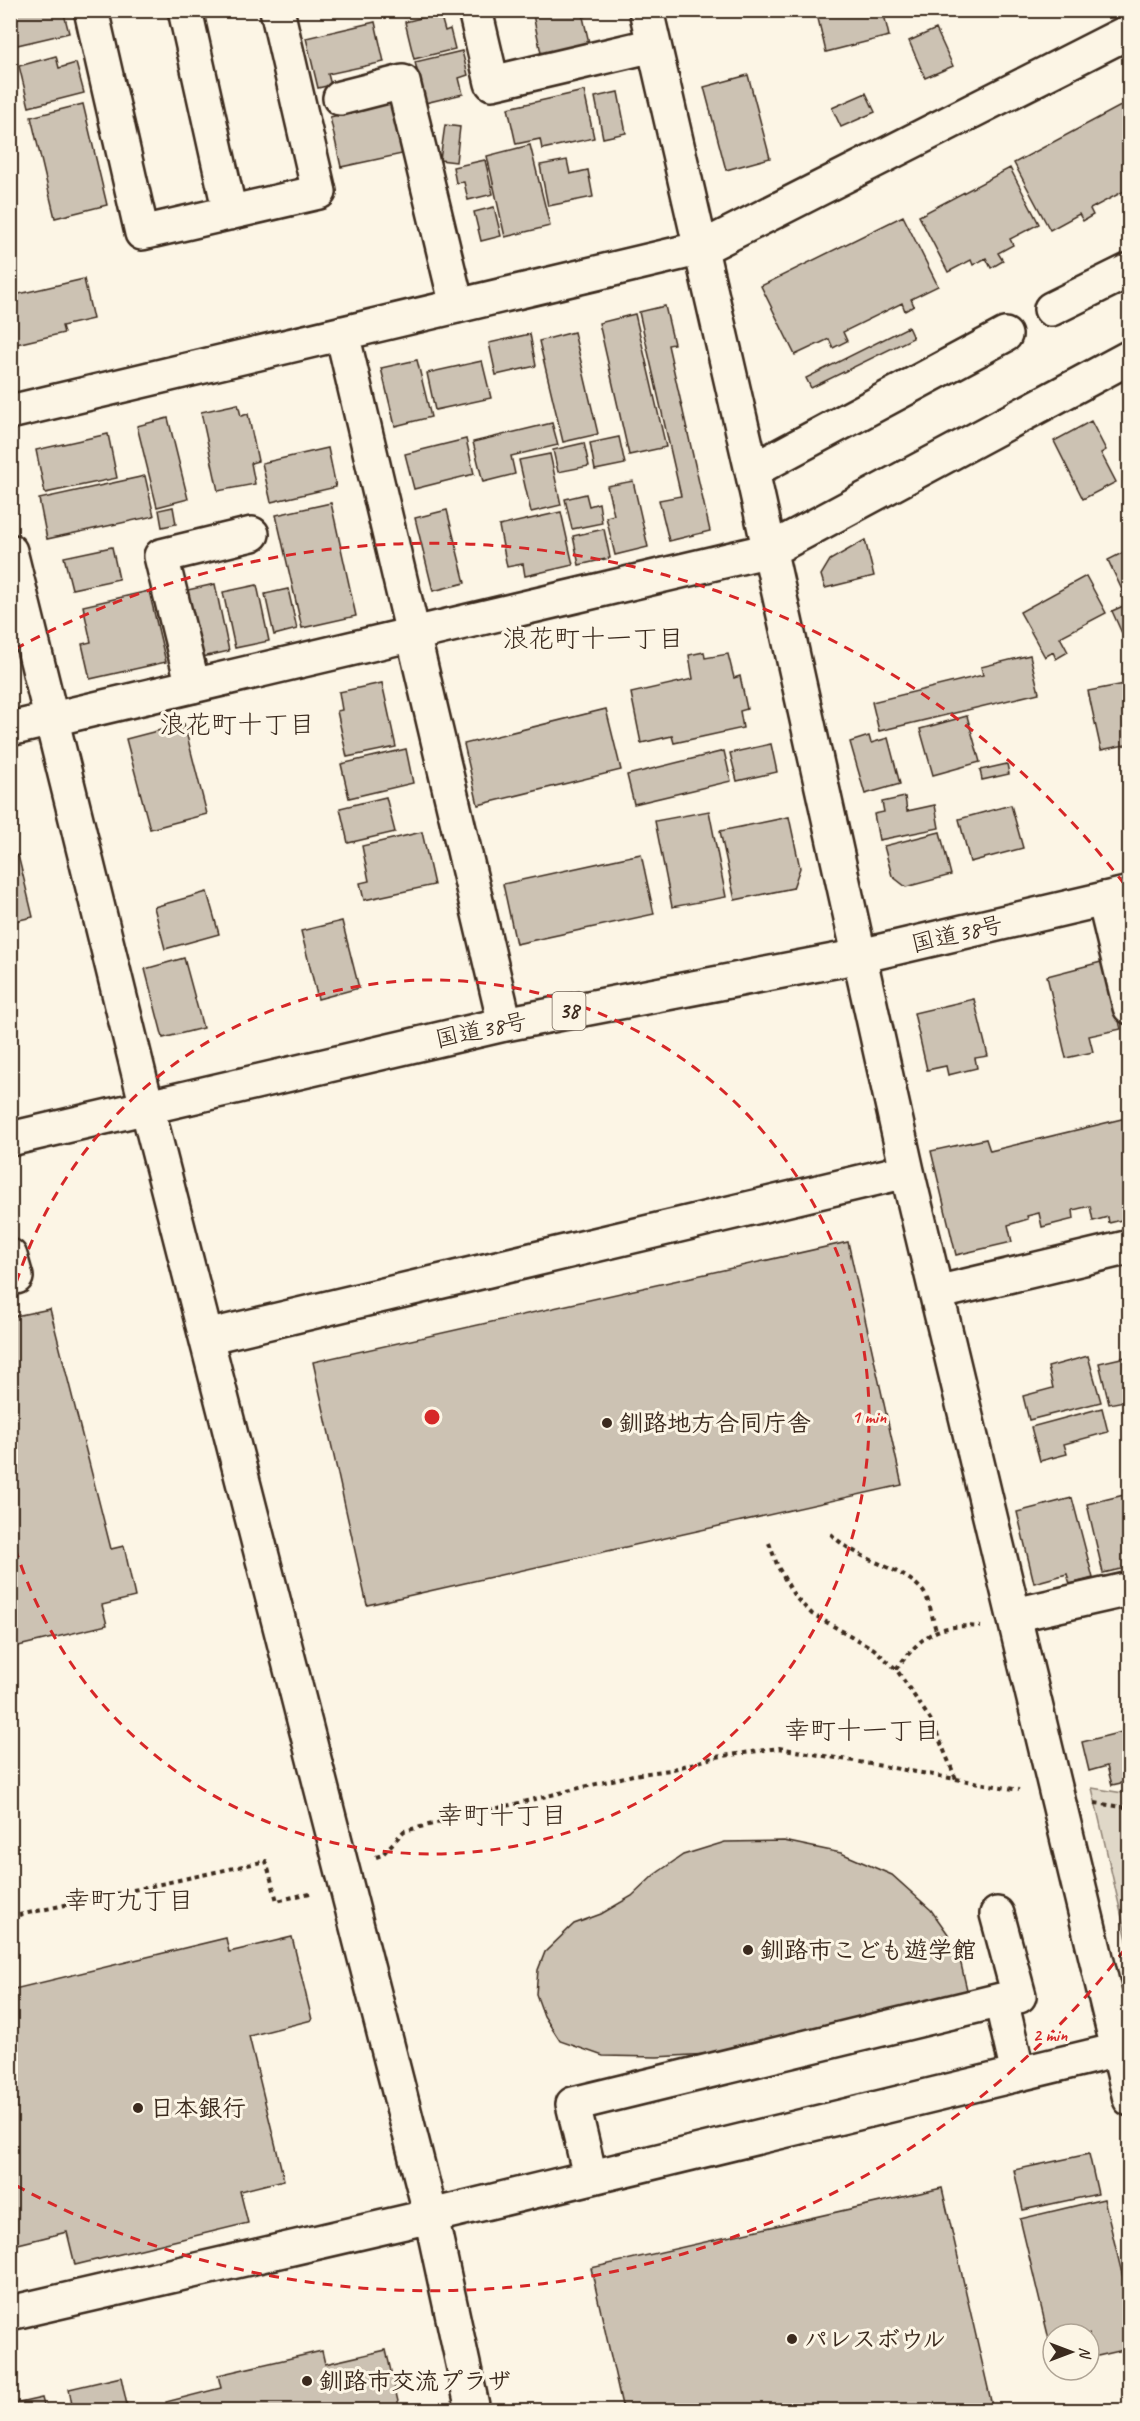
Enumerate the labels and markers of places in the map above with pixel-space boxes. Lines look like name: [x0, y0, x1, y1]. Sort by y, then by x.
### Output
centre of rings: [422, 1407, 442, 1427]
place label: 釧路地方合同庁舎: [619, 1408, 811, 1438]
marker: 釧路地方合同庁舎: [600, 1416, 614, 1430]
place label: 釧路市こども遊学館: [760, 1935, 976, 1965]
marker: 釧路市こども遊学館: [741, 1943, 755, 1957]
place label: 日本銀行: [150, 2093, 246, 2123]
marker: 日本銀行: [131, 2101, 145, 2115]
place label: パレスボウル: [804, 2324, 946, 2354]
marker: パレスボウル: [785, 2332, 799, 2346]
place label: 釧路市交流プラザ: [319, 2366, 511, 2396]
marker: 釧路市交流プラザ: [300, 2374, 314, 2388]

